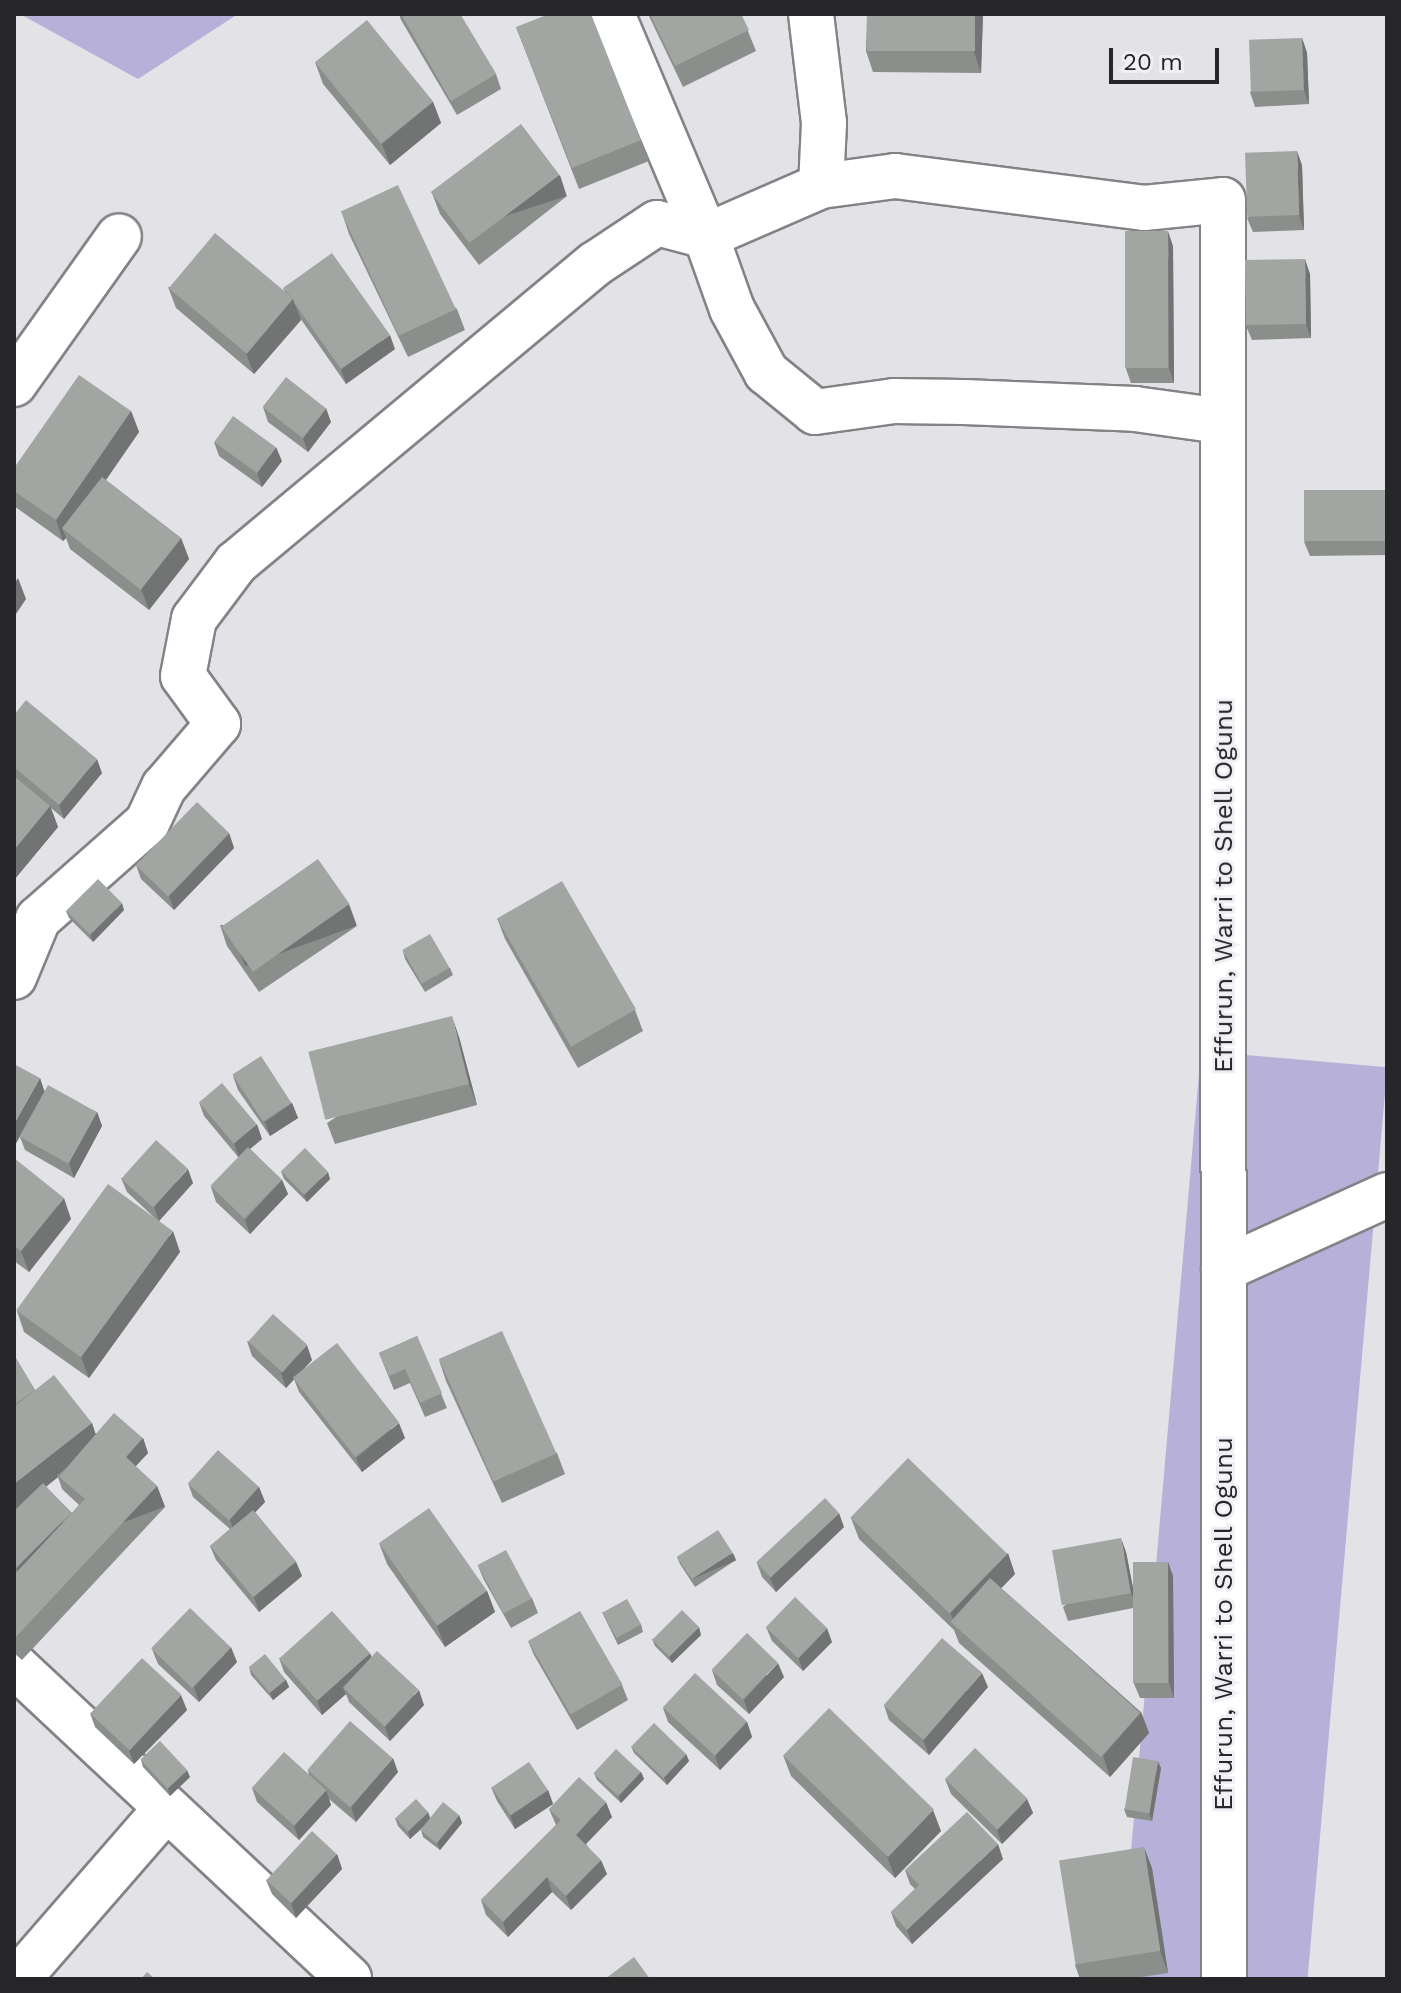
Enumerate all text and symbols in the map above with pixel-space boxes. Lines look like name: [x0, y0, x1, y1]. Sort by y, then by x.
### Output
scale bar: [1113, 32, 1223, 82]
text: 20 m: [1123, 48, 1183, 76]
street label: Effurun, Warri to Shell Ogunu: [1208, 698, 1240, 1074]
street label: Effurun, Warri to Shell Ogunu: [1208, 1436, 1240, 1812]

